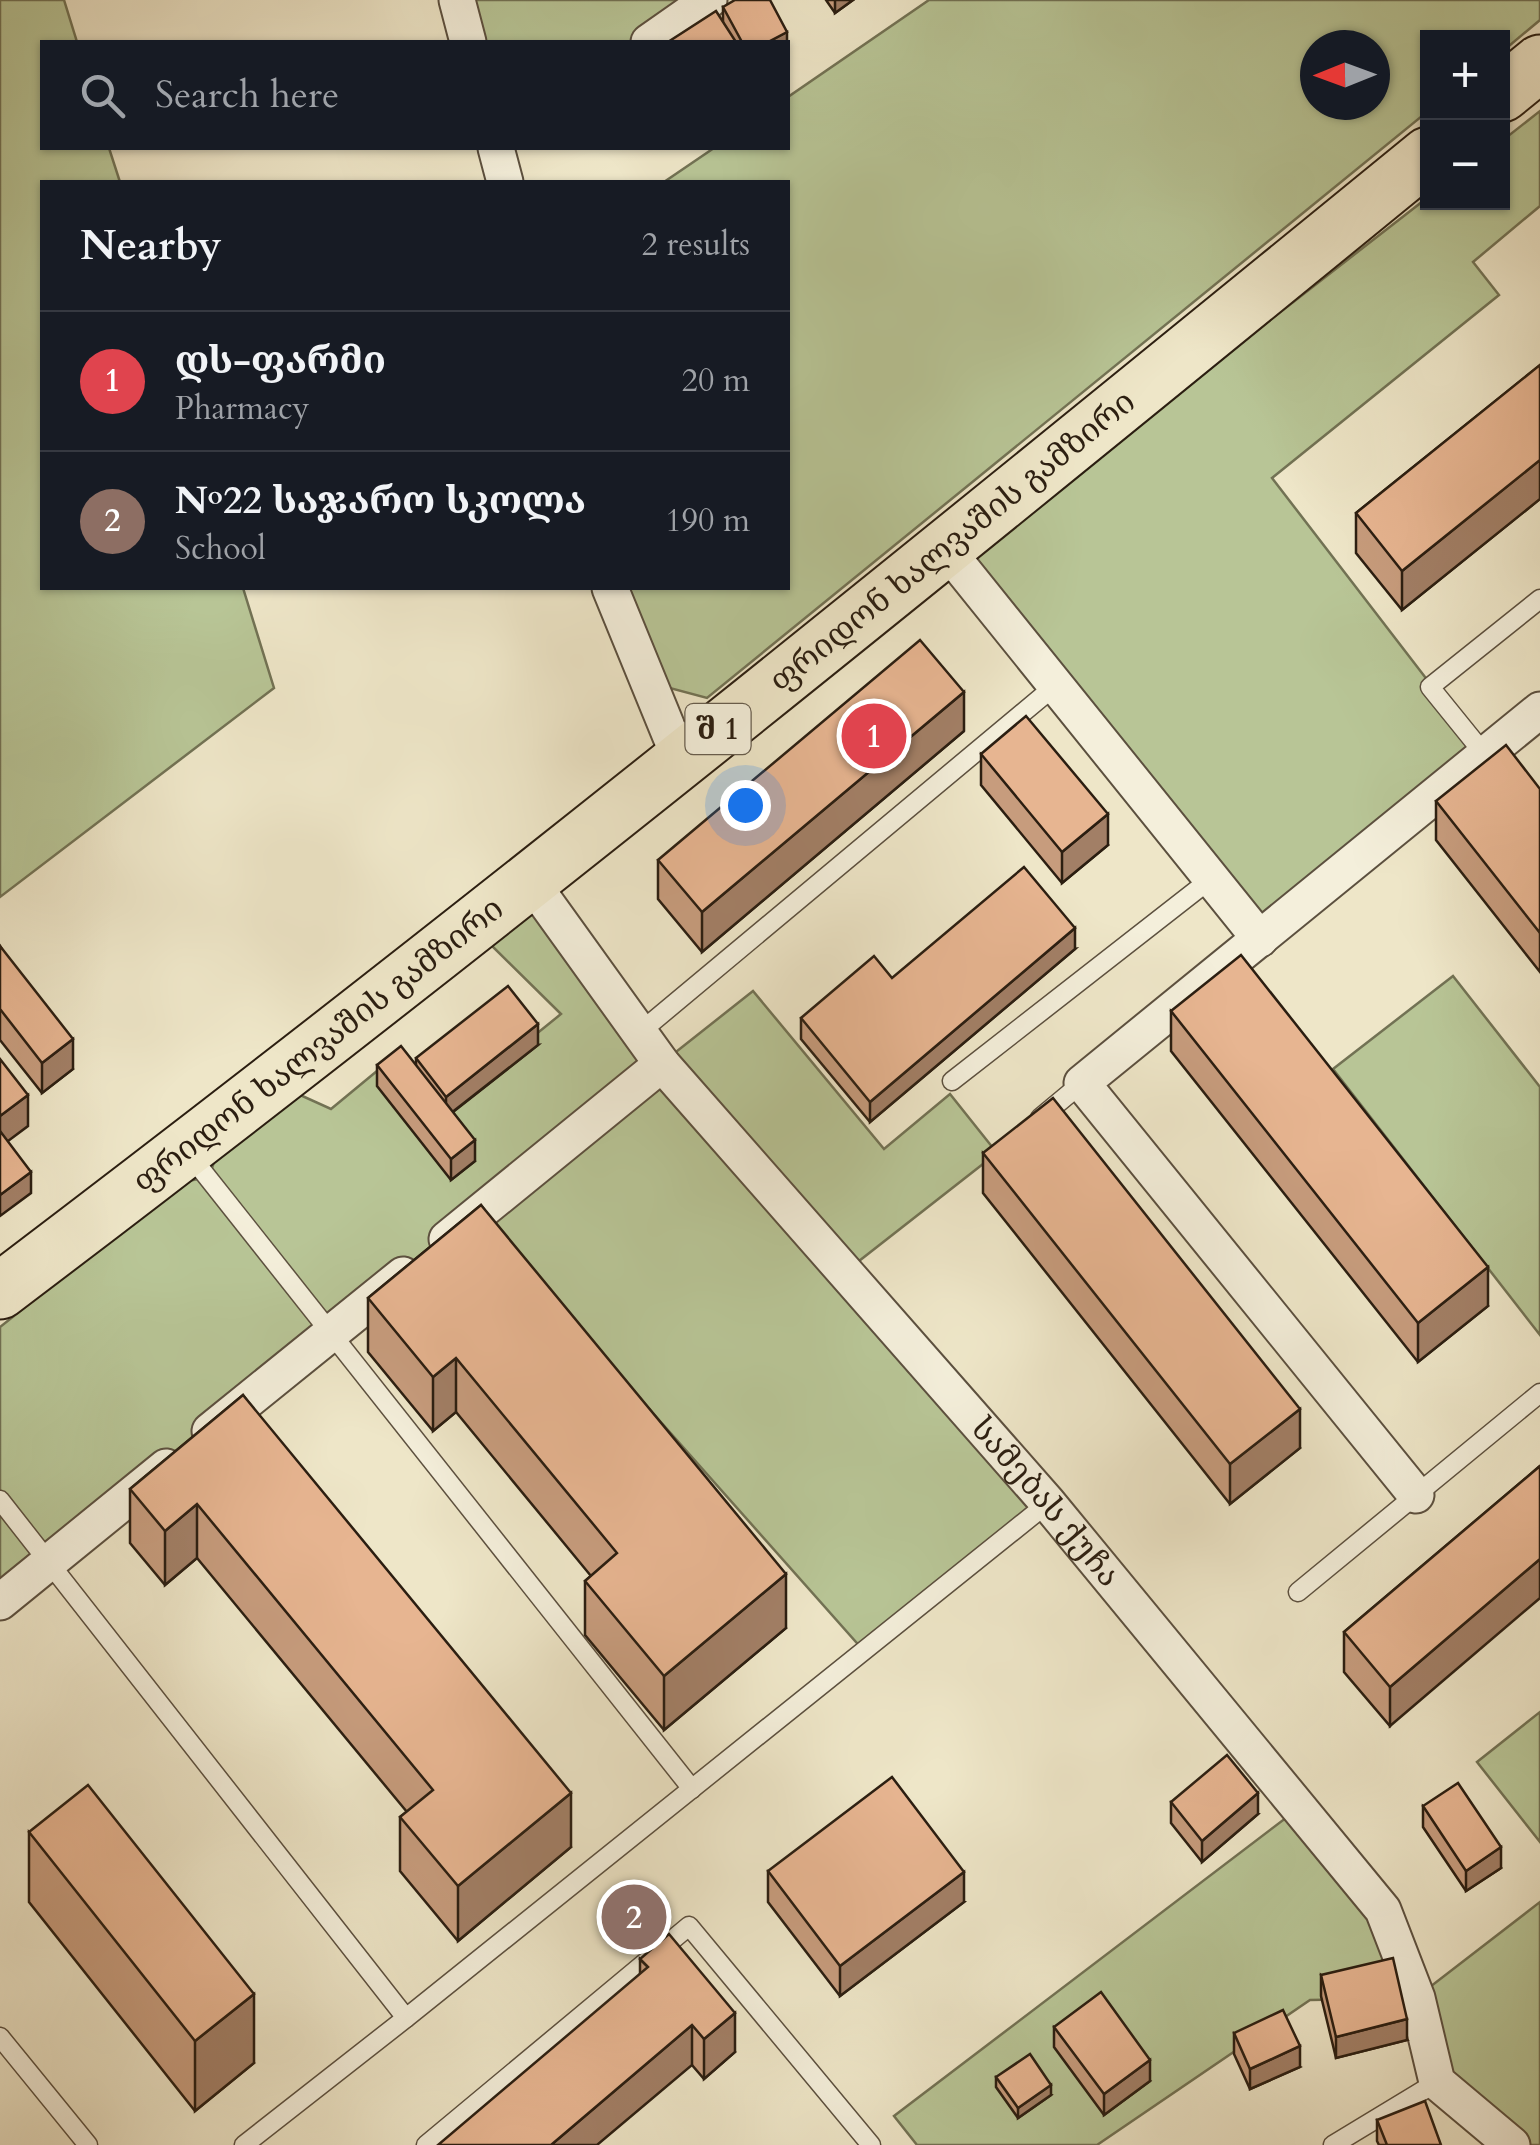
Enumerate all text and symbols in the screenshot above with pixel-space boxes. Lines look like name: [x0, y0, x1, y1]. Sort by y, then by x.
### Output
north arrow: [1300, 30, 1390, 120]
map controls: [1420, 30, 1510, 210]
button: +: [1420, 30, 1510, 120]
search box: [40, 40, 790, 150]
icon: search: [75, 68, 130, 123]
text: Search here: [155, 69, 339, 121]
button: −: [1420, 120, 1510, 210]
text: Nearby: [80, 217, 222, 274]
text: 2 results: [642, 223, 750, 267]
text: დს-ფარმი: [175, 335, 386, 387]
text: 1: [104, 359, 121, 403]
text: 20 m: [682, 359, 750, 403]
street label: ფრიდონ ხალვაშის გამზირი: [760, 380, 1145, 703]
text: Pharmacy: [175, 387, 309, 431]
text: №22 საჯარო სკოლა: [175, 475, 586, 527]
text: 2: [104, 499, 121, 543]
text: 190 m: [665, 499, 750, 543]
text: School: [175, 527, 266, 571]
pin: 1: [842, 698, 906, 774]
road number: შ 1: [686, 704, 750, 754]
your location: [720, 780, 771, 831]
street label: ფრიდონ ხალვაშის გამზირი: [124, 887, 513, 1204]
street label: სამებას ქუჩა: [960, 1408, 1130, 1596]
pin: 2: [602, 1880, 666, 1954]

